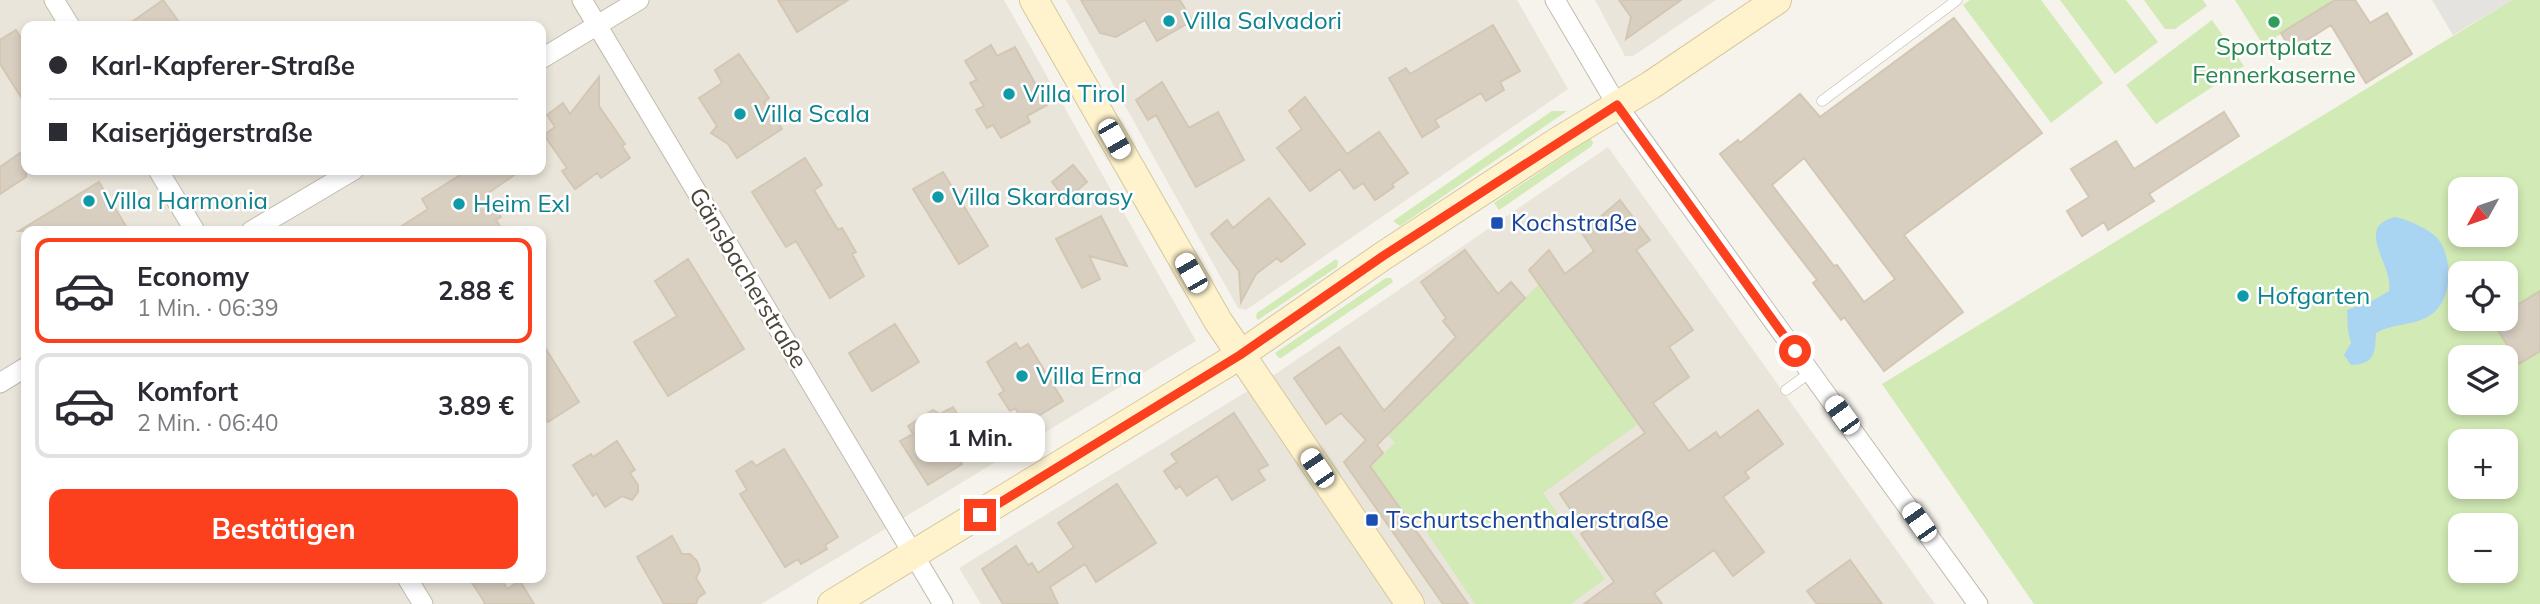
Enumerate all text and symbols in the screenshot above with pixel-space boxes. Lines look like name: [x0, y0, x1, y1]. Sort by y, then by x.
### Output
place label: Villa Salvadori: [1183, 5, 1342, 35]
marker: Villa Salvadori: [1161, 13, 1177, 29]
marker: Sportplatz Fennerkaserne: [2266, 14, 2282, 30]
place label: Sportplatz Fennerkaserne: [2192, 31, 2356, 89]
text: Karl-Kapferer-Straße: [91, 49, 355, 82]
place label: Villa Tirol: [1023, 78, 1126, 108]
marker: Villa Tirol: [1001, 86, 1017, 102]
place label: Villa Scala: [754, 98, 870, 128]
marker: Villa Scala: [732, 106, 748, 122]
text: Kaiserjägerstraße: [91, 116, 313, 149]
car: [1095, 116, 1134, 162]
north arrow: [2448, 177, 2518, 247]
map controls: [2448, 177, 2518, 583]
place label: Villa Skardarasy: [952, 181, 1133, 211]
street label: Gänsbacherstraße: [683, 182, 815, 373]
place label: Villa Harmonia: [103, 185, 268, 215]
place label: Heim Exl: [473, 188, 570, 218]
marker: Villa Skardarasy: [930, 189, 946, 205]
marker: Villa Harmonia: [81, 193, 97, 209]
marker: Heim Exl: [451, 196, 467, 212]
place label: Kochstraße: [1511, 207, 1637, 237]
marker: Kochstraße: [1489, 215, 1505, 231]
car: [1172, 250, 1211, 296]
icon: car: [53, 259, 116, 322]
text: Economy: [137, 260, 249, 293]
button: locate: [2448, 261, 2518, 331]
text: 2.88 €: [438, 274, 514, 307]
place label: Hofgarten: [2257, 280, 2370, 310]
marker: Hofgarten: [2235, 288, 2251, 304]
text: 1 Min. · 06:39: [137, 293, 279, 322]
route start: [1779, 335, 1811, 367]
button: layers: [2448, 345, 2518, 415]
place label: Villa Erna: [1036, 360, 1142, 390]
marker: Villa Erna: [1014, 368, 1030, 384]
icon: car: [53, 374, 116, 437]
text: Komfort: [137, 375, 238, 408]
text: 3.89 €: [438, 389, 514, 422]
car: [1822, 392, 1863, 438]
text: 2 Min. · 06:40: [137, 408, 279, 437]
callout: 1 Min.: [915, 414, 1045, 462]
text: 1 Min.: [947, 423, 1013, 452]
button: +: [2448, 429, 2518, 499]
car: [1297, 445, 1338, 491]
button: Bestätigen: [49, 489, 518, 569]
route end: [964, 499, 996, 531]
car: [1899, 499, 1940, 545]
place label: Tschurtschenthalerstraße: [1386, 504, 1669, 534]
marker: Tschurtschenthalerstraße: [1364, 512, 1380, 528]
button: −: [2448, 513, 2518, 583]

